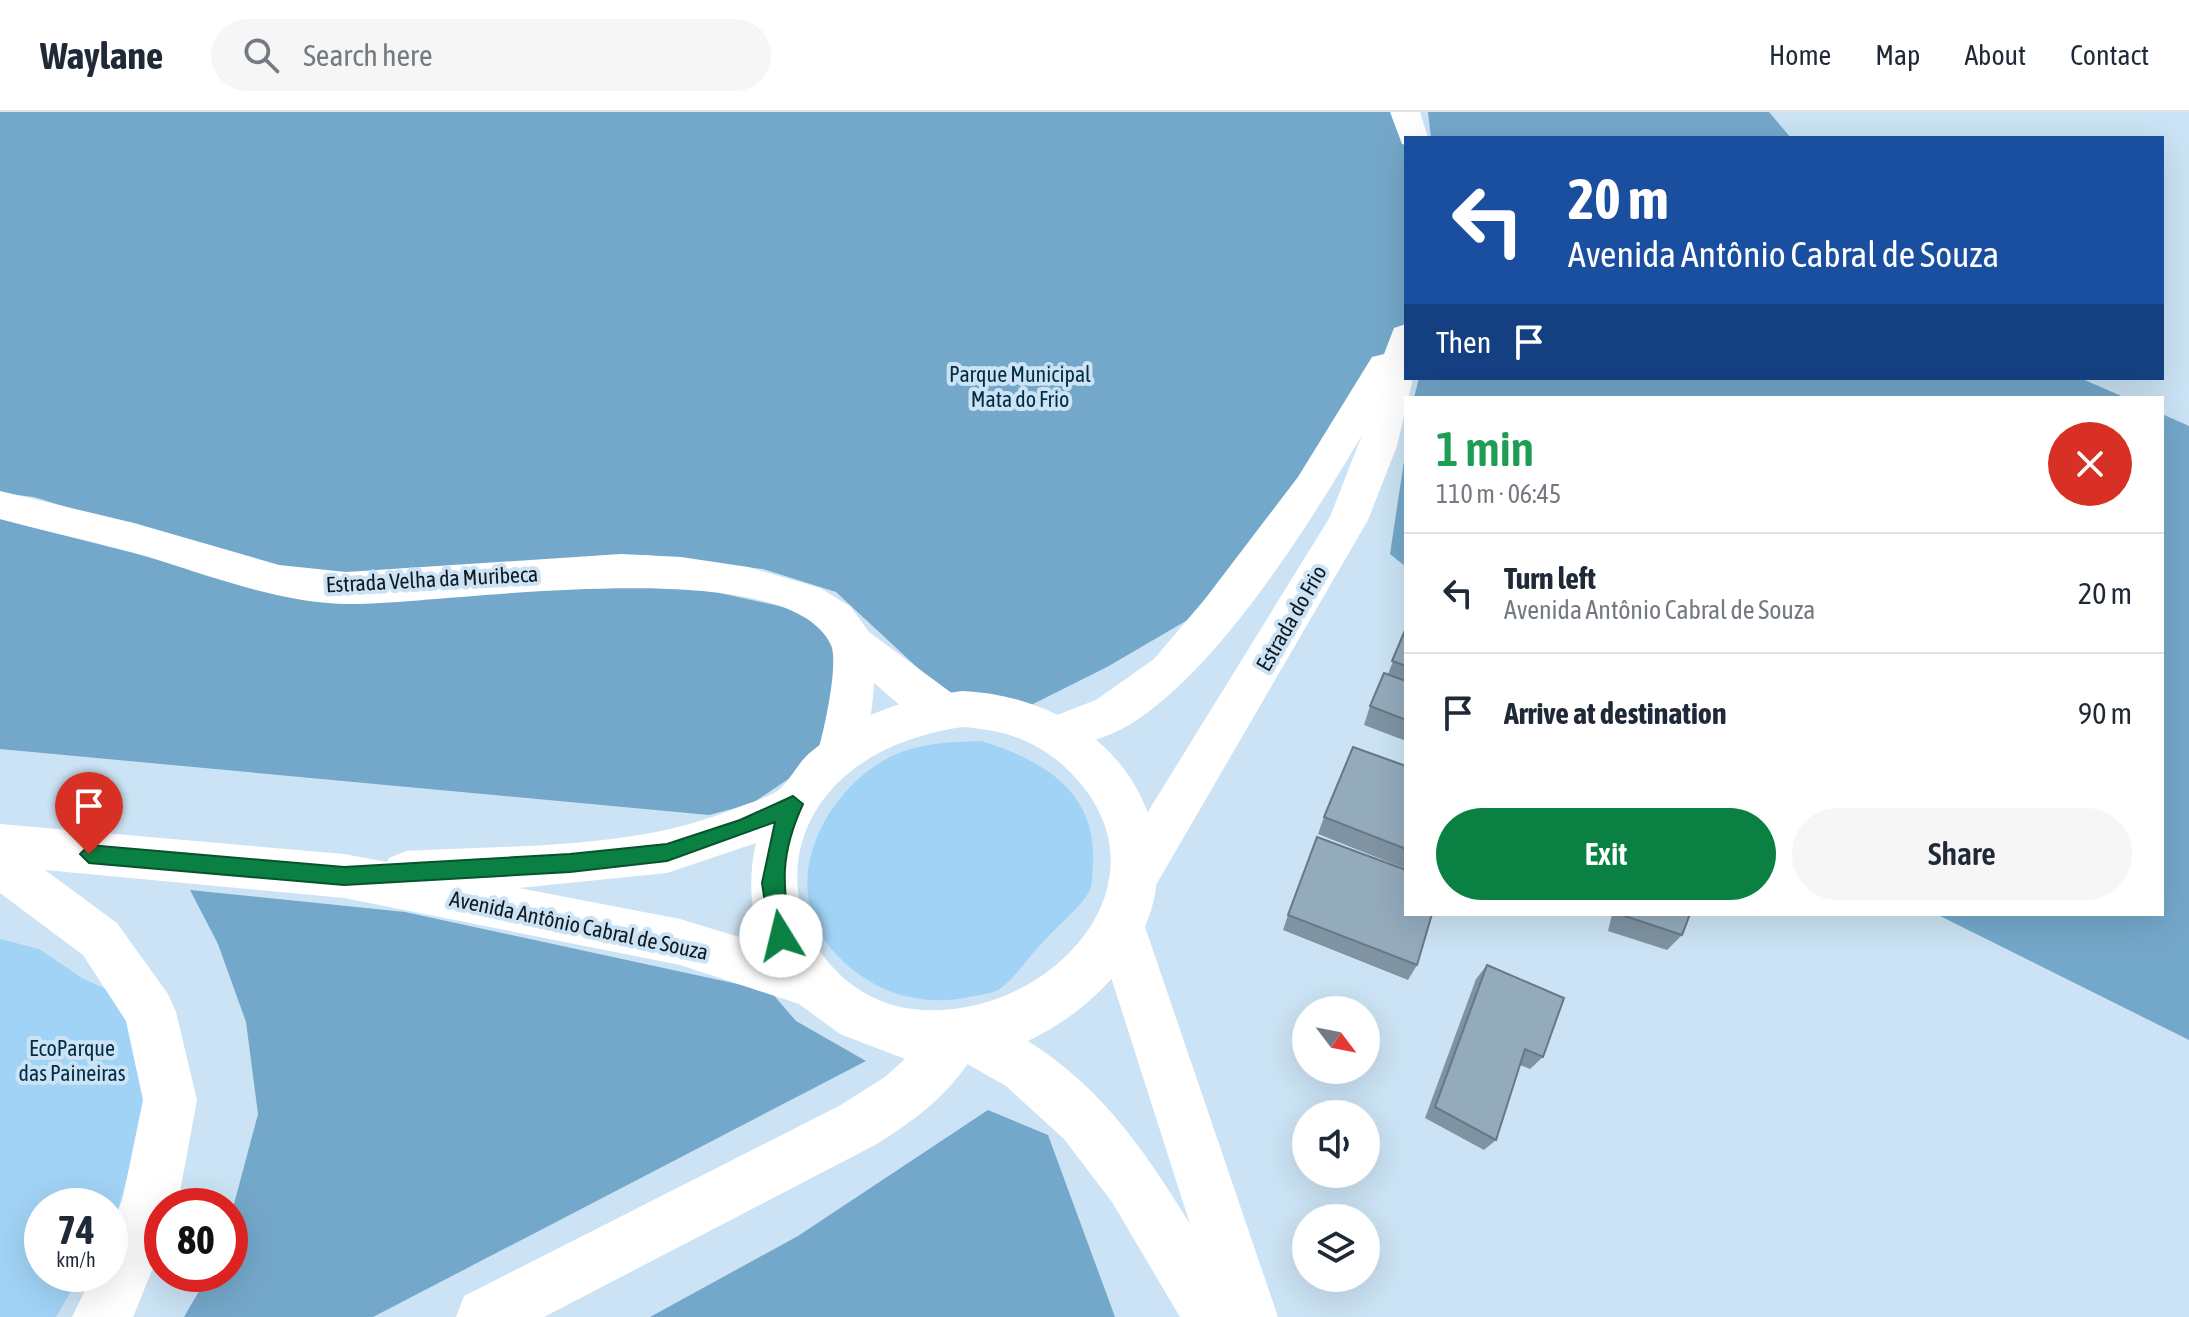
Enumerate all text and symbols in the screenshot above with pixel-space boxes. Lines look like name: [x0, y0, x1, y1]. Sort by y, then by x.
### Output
search box: [211, 19, 771, 91]
icon: search: [239, 33, 283, 77]
text: Waylane: [40, 34, 163, 77]
text: Search here: [303, 38, 433, 72]
text: Home: [1769, 39, 1831, 71]
text: Map: [1875, 39, 1920, 71]
text: About: [1964, 39, 2026, 71]
text: Contact: [2070, 39, 2149, 71]
text: 20 m: [1568, 167, 1669, 231]
icon: left: [1436, 168, 1540, 272]
text: Avenida Antônio Cabral de Souza: [1568, 233, 1999, 275]
icon: arrive: [1507, 320, 1551, 364]
text: Then: [1436, 325, 1491, 359]
park label: Parque Municipal Mata do Frio: [949, 361, 1091, 412]
text: 1 min: [1436, 421, 1534, 476]
button: close: [2048, 422, 2132, 506]
text: 110 m · 06:45: [1436, 479, 1561, 509]
street label: Estrada Velha da Muribeca: [325, 560, 539, 598]
street label: Estrada do Frio: [1250, 561, 1332, 675]
text: Turn left: [1504, 561, 1596, 595]
icon: left: [1436, 571, 1480, 615]
text: 20 m: [2078, 576, 2132, 610]
text: Avenida Antônio Cabral de Souza: [1504, 595, 1815, 625]
icon: arrive: [1436, 691, 1480, 735]
text: Arrive at destination: [1504, 696, 1726, 730]
text: 90 m: [2078, 696, 2132, 730]
pin: [55, 772, 123, 854]
icon: arrive: [67, 784, 111, 828]
button: Exit: [1436, 808, 1776, 900]
button: Share: [1792, 808, 2132, 900]
street label: Avenida Antônio Cabral de Souza: [447, 885, 711, 965]
position arrow: [739, 894, 823, 978]
north arrow: [1292, 996, 1380, 1084]
map controls: [1292, 996, 1380, 1292]
park label: EcoParque das Paineiras: [19, 1035, 126, 1086]
button: sound: [1292, 1100, 1380, 1188]
speed limit sign: 80: [144, 1188, 248, 1292]
button: layers: [1292, 1204, 1380, 1292]
text: 74: [57, 1207, 95, 1252]
text: km/h: [56, 1248, 96, 1271]

